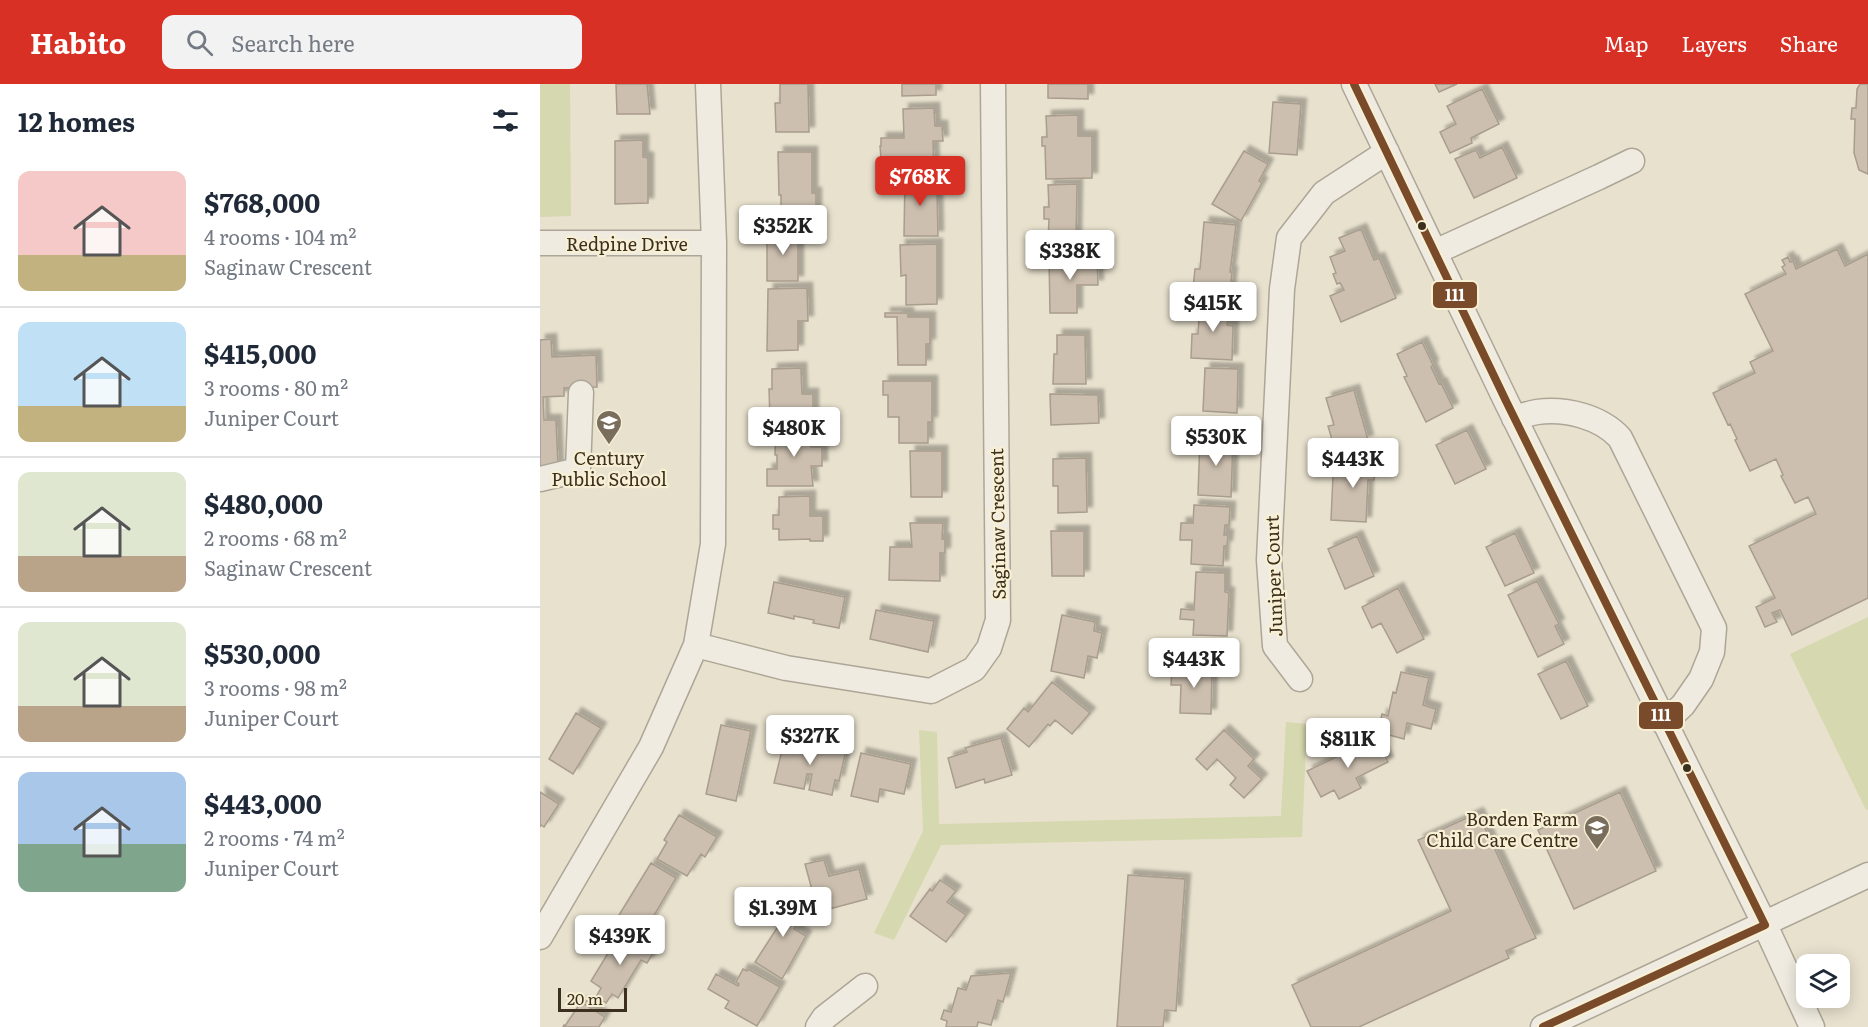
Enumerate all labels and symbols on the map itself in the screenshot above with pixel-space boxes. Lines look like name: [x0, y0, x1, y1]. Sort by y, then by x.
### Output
pin: $768K: [878, 156, 962, 207]
pin: $352K: [741, 205, 825, 256]
unlabelled marker: [1416, 220, 1428, 232]
street label: Redpine Drive: [566, 230, 688, 257]
pin: $338K: [1028, 230, 1112, 281]
line badge: 111: [1432, 281, 1478, 309]
pin: $415K: [1171, 282, 1255, 333]
text: 111: [1445, 282, 1465, 306]
pin: $480K: [752, 407, 836, 458]
school or university icon: Century Public School: [594, 408, 624, 446]
pin: $530K: [1174, 416, 1258, 467]
pin: $443K: [1311, 438, 1395, 489]
place label: Century Public School: [551, 444, 667, 492]
street label: Saginaw Crescent: [982, 447, 1012, 600]
street label: Juniper Court: [1257, 514, 1289, 637]
pin: $443K: [1152, 638, 1236, 689]
line badge: 111: [1638, 701, 1684, 730]
text: 111: [1651, 702, 1671, 726]
pin: $327K: [768, 715, 852, 766]
pin: $811K: [1306, 718, 1390, 769]
unlabelled marker: [1681, 762, 1693, 774]
place label: Borden Farm Child Care Centre: [1426, 805, 1578, 853]
school or university icon: Borden Farm Child Care Centre: [1582, 813, 1612, 851]
pin: $1.39M: [734, 887, 832, 938]
pin: $439K: [578, 915, 662, 966]
scale bar: [558, 985, 627, 1012]

